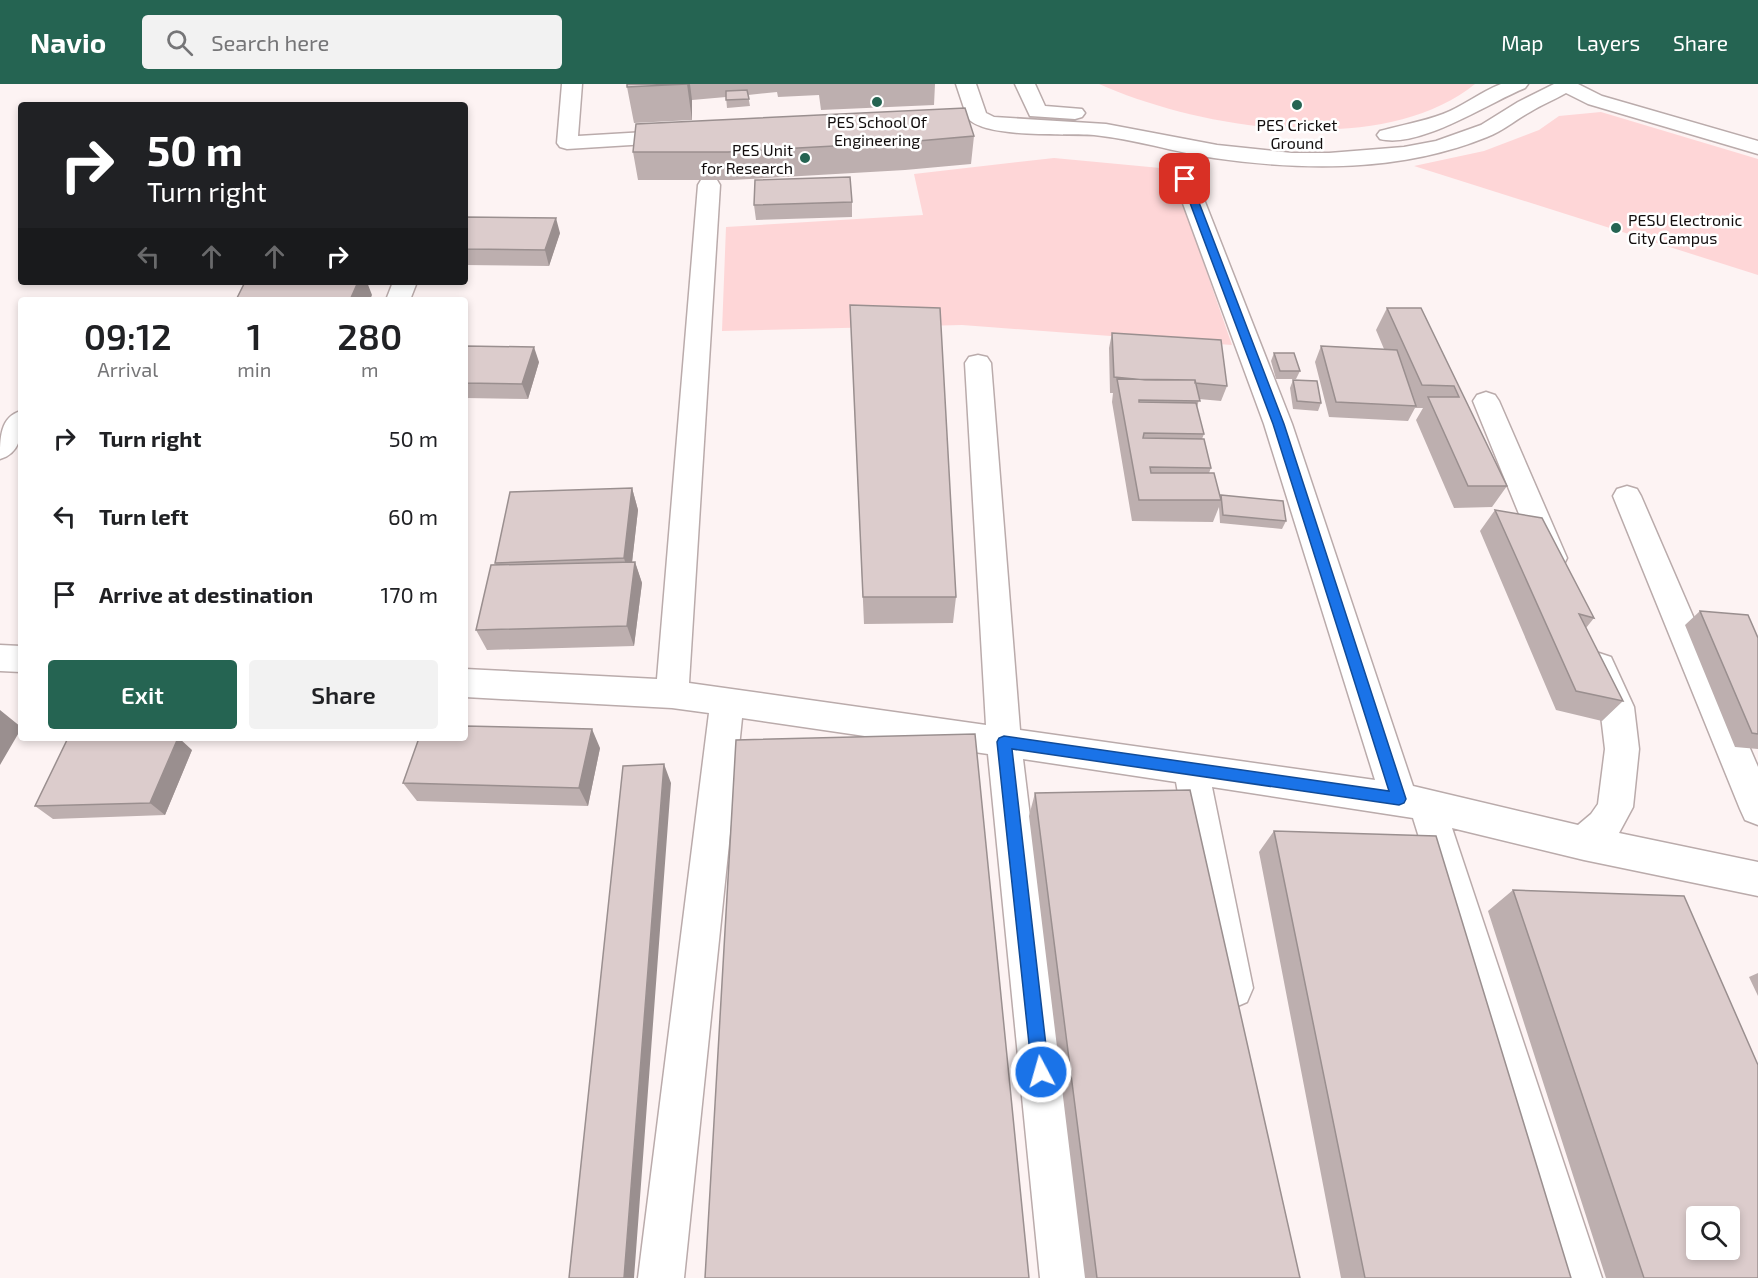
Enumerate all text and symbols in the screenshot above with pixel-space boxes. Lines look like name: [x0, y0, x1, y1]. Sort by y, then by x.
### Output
search box: [142, 15, 562, 69]
text: Navio: [30, 25, 106, 59]
icon: search: [163, 26, 196, 59]
text: Search here: [211, 29, 329, 55]
text: Map: [1501, 30, 1543, 55]
text: Layers: [1576, 30, 1640, 55]
text: Share: [1673, 30, 1728, 55]
marker: PES School Of Engineering: [870, 95, 884, 109]
marker: PES Cricket Ground: [1290, 98, 1304, 112]
place label: PES School Of Engineering: [827, 112, 928, 149]
place label: PES Cricket Ground: [1257, 115, 1337, 152]
text: 50 m: [147, 124, 243, 174]
icon: right: [48, 126, 126, 204]
place label: PES Unit for Research: [701, 140, 793, 177]
marker: PES Unit for Research: [798, 151, 812, 165]
pin: [1159, 153, 1210, 204]
icon: arrive: [1168, 162, 1201, 195]
text: Turn right: [147, 175, 267, 207]
place label: PESU Electronic City Campus: [1628, 210, 1742, 247]
marker: PESU Electronic City Campus: [1609, 221, 1623, 235]
icon: left: [132, 240, 165, 273]
icon: ahead: [195, 240, 228, 273]
icon: ahead: [258, 240, 291, 273]
icon: right: [321, 240, 354, 273]
text: 09:12: [84, 314, 172, 357]
text: 1: [247, 314, 262, 357]
text: 280: [337, 314, 402, 357]
text: Arrival: [97, 357, 158, 381]
text: min: [237, 357, 271, 381]
text: m: [361, 357, 378, 381]
icon: right: [48, 422, 81, 455]
text: Turn right: [99, 425, 201, 451]
text: 50 m: [389, 425, 438, 451]
icon: left: [48, 500, 81, 533]
text: Turn left: [99, 503, 188, 529]
text: 60 m: [388, 503, 438, 529]
icon: arrive: [48, 578, 81, 611]
text: Arrive at destination: [99, 581, 313, 607]
text: 170 m: [381, 581, 438, 607]
button: Exit: [48, 660, 237, 729]
button: Share: [249, 660, 438, 729]
position arrow: [1009, 1040, 1073, 1104]
map controls: [1686, 1206, 1740, 1260]
button: search: [1686, 1206, 1740, 1260]

